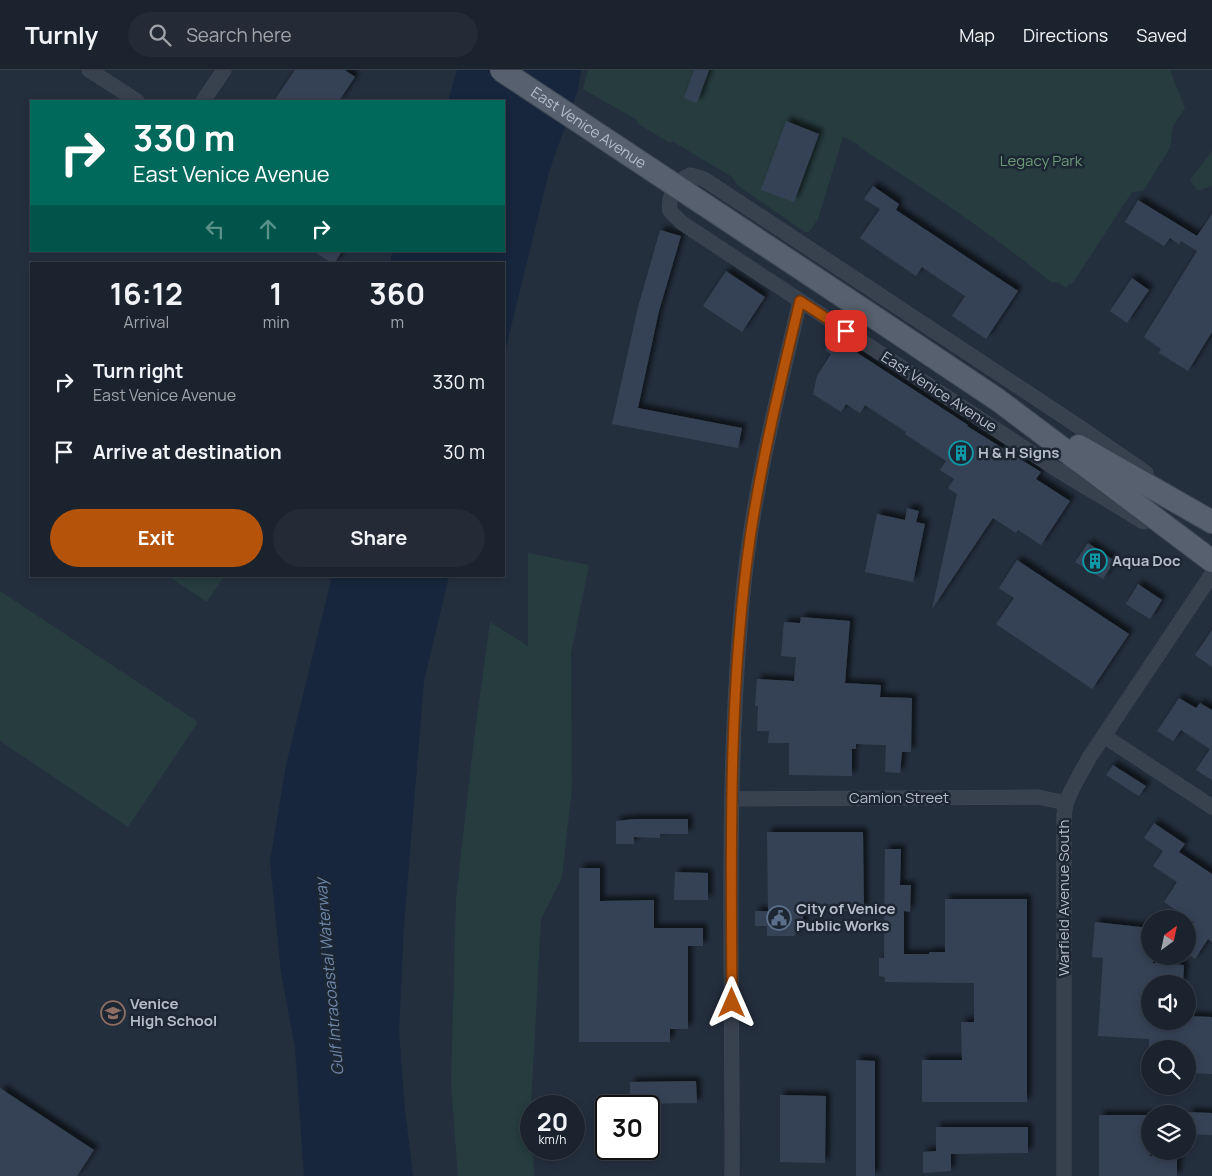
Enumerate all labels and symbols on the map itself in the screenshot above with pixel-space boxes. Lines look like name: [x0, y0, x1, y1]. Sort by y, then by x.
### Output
street label: East Venice Avenue: [527, 82, 651, 173]
park label: Legacy Park: [1000, 150, 1083, 171]
pin: [825, 310, 867, 352]
street label: East Venice Avenue: [877, 346, 1001, 437]
building icon: H & H Signs: [948, 440, 974, 466]
place label: H & H Signs: [978, 442, 1060, 463]
building icon: Aqua Doc: [1082, 548, 1108, 574]
place label: Aqua Doc: [1112, 550, 1181, 571]
street label: Camion Street: [849, 787, 949, 808]
street label: Warfield Avenue South: [1053, 820, 1074, 976]
water label: Gulf Intracoastal Waterway: [309, 875, 349, 1077]
place label: City of Venice Public Works: [796, 898, 895, 936]
public building icon: City of Venice Public Works: [766, 905, 792, 931]
north arrow: [1141, 910, 1196, 965]
position arrow: [705, 976, 757, 1028]
place label: Venice High School: [130, 993, 217, 1031]
school or university icon: Venice High School: [100, 1000, 126, 1026]
speed limit sign: 30: [595, 1095, 660, 1160]

